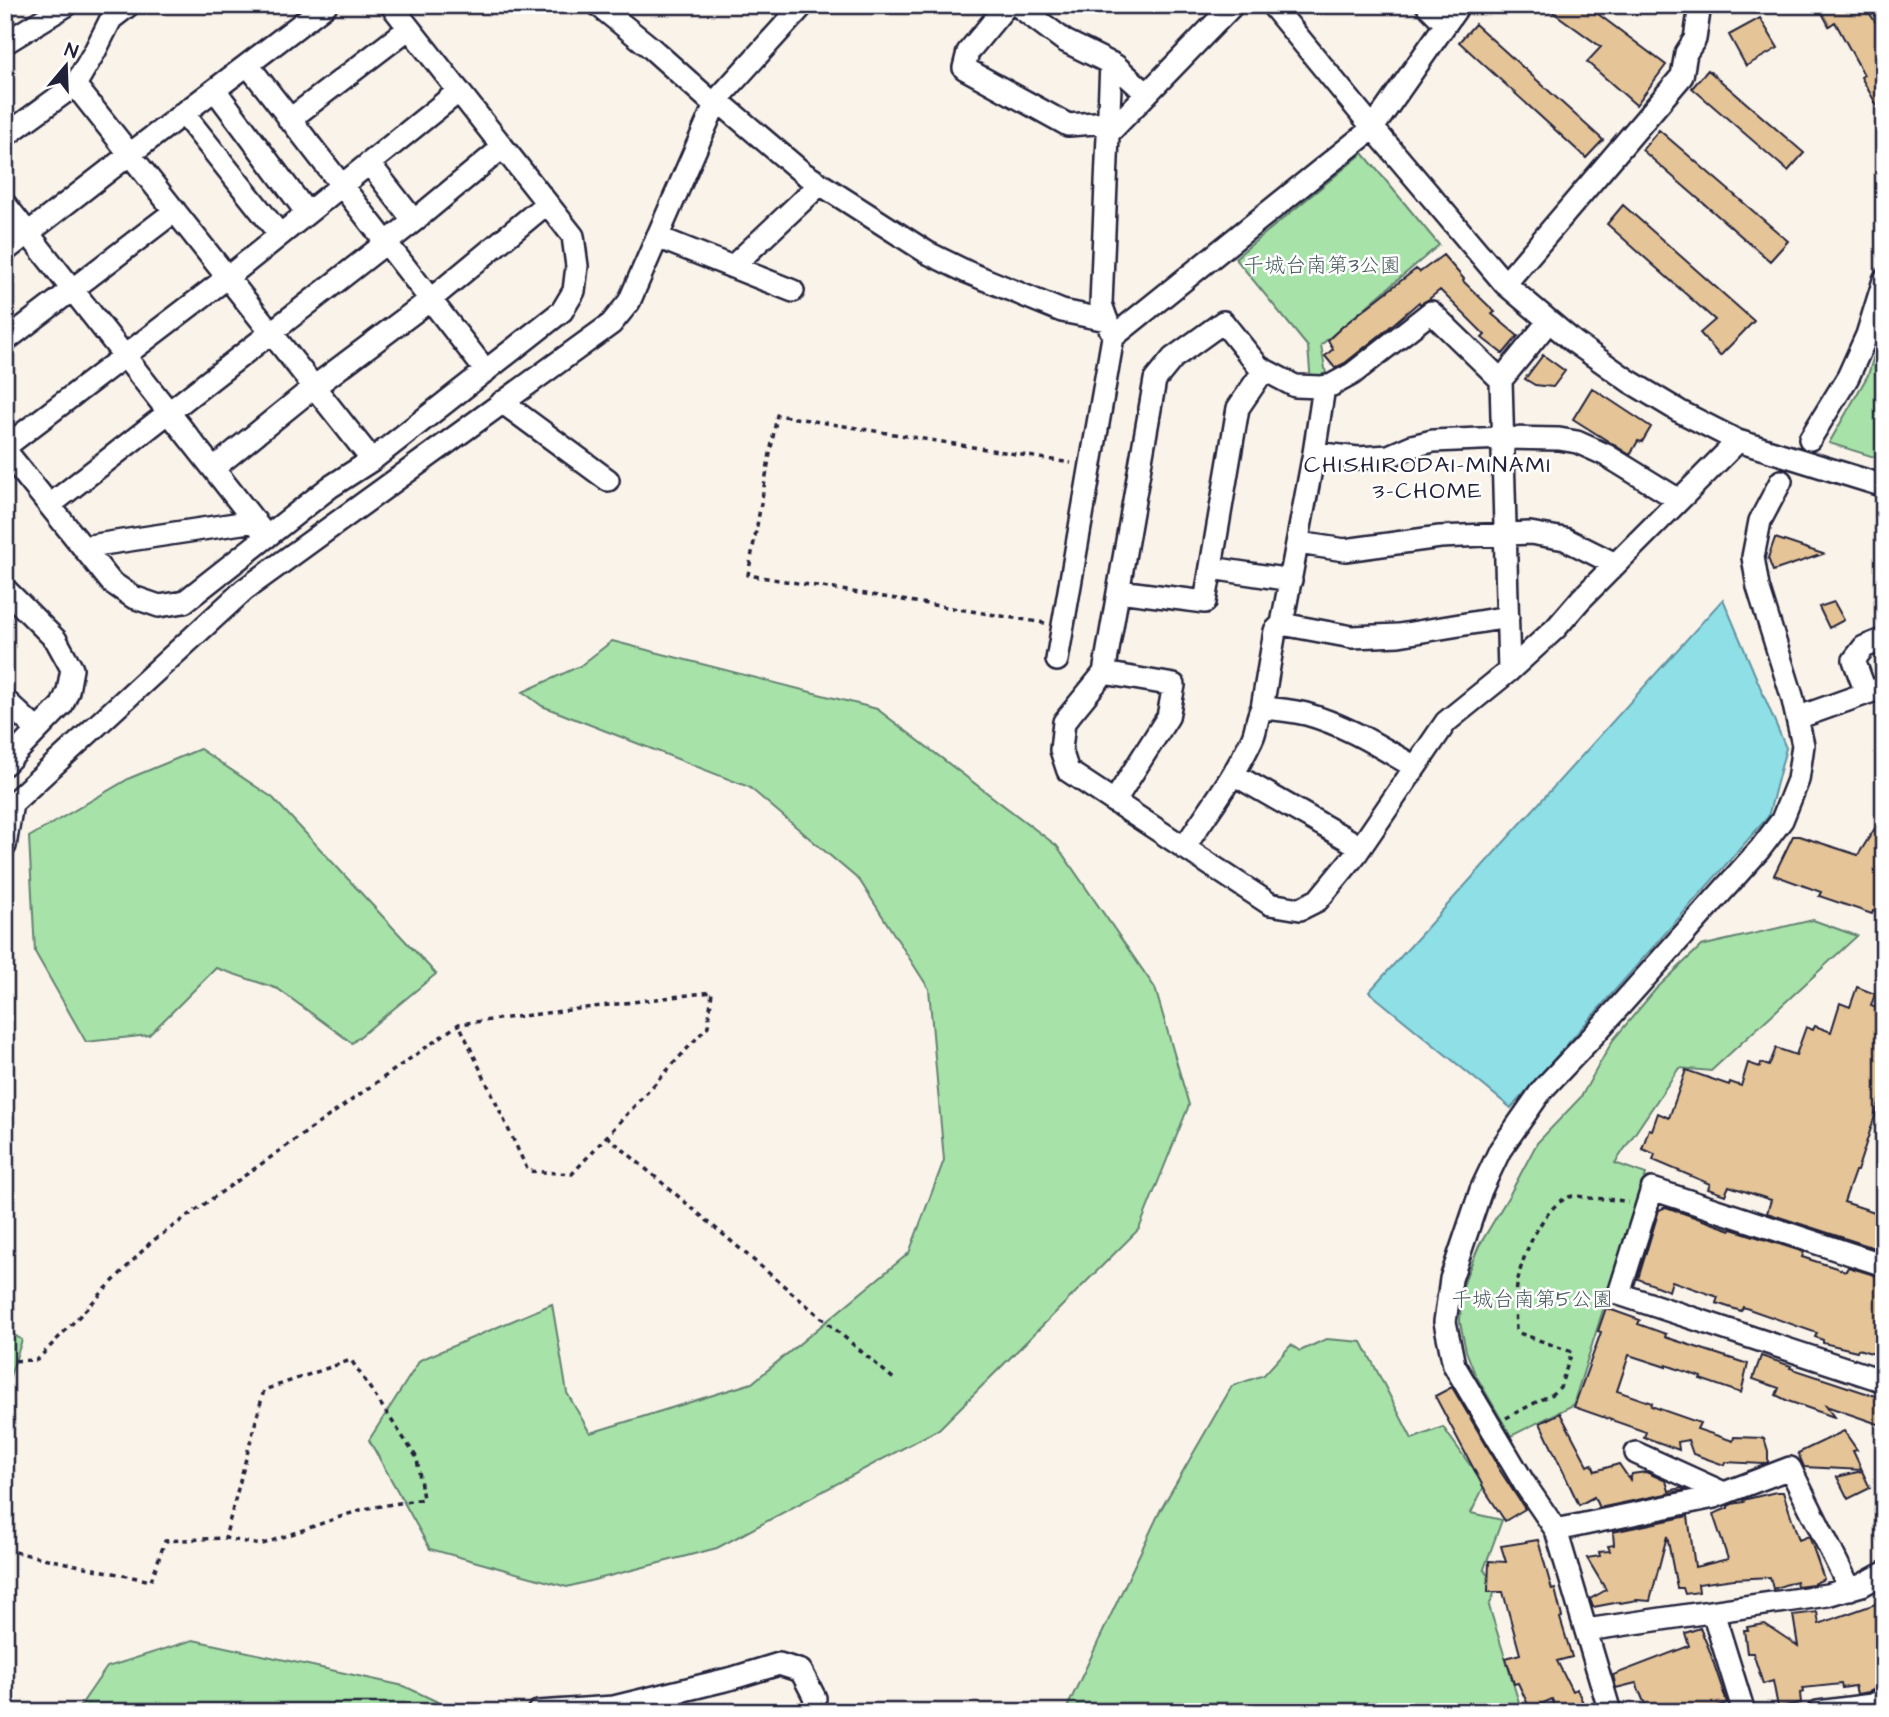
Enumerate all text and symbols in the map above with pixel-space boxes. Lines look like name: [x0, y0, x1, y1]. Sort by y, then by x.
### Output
north arrow: [32, 32, 102, 102]
text: N: [61, 37, 81, 66]
park label: 千城台南第3公園: [1243, 251, 1401, 280]
district label: CHISHIRODAI-MINAMI 3-CHOME: [1304, 449, 1552, 507]
park label: 千城台南第5公園: [1451, 1285, 1613, 1314]

